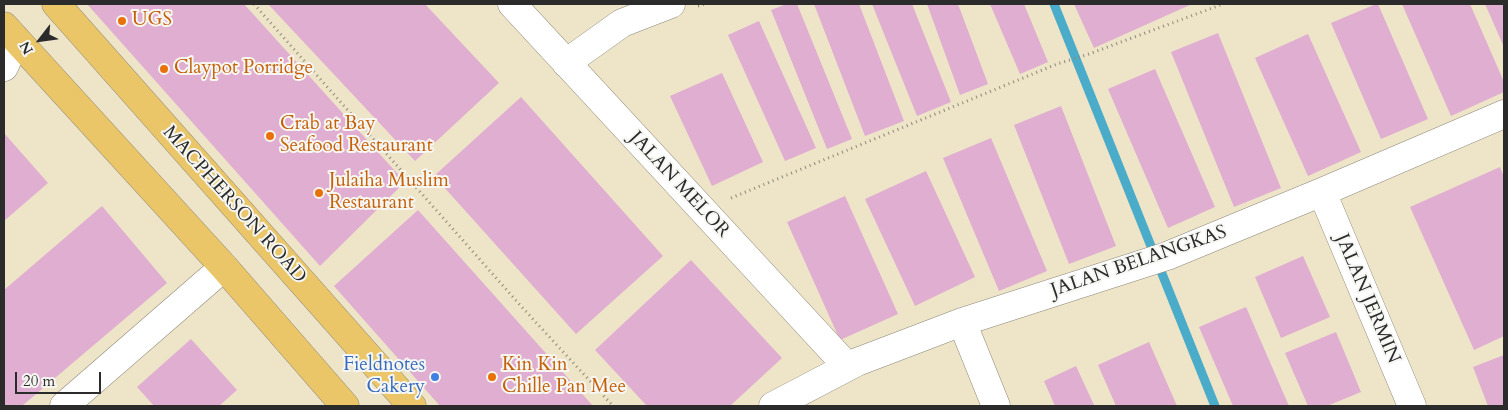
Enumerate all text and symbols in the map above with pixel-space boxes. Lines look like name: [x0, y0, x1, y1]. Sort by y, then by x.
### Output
place label: UGS: [132, 10, 172, 32]
north arrow: [15, 15, 65, 65]
marker: UGS: [116, 15, 128, 27]
text: N: [15, 38, 38, 58]
place label: Claypot Porridge: [174, 58, 313, 80]
marker: Claypot Porridge: [158, 63, 170, 75]
place label: Crab at Bay Seafood Restaurant: [280, 114, 433, 158]
street label: MACPHERSON ROAD: [157, 122, 311, 288]
street label: JALAN MELOR: [624, 127, 734, 243]
marker: Crab at Bay Seafood Restaurant: [264, 130, 276, 142]
place label: Julaiha Muslim Restaurant: [329, 171, 449, 215]
marker: Julaiha Muslim Restaurant: [313, 187, 325, 199]
street label: JALAN BELANGKAS: [1048, 221, 1230, 303]
street label: JALAN JERMIN: [1330, 231, 1404, 367]
place label: Fieldnotes Cakery: [343, 355, 425, 399]
place label: Kin Kin Chille Pan Mee: [502, 355, 626, 399]
scale bar: [18, 362, 104, 394]
text: 20 m: [23, 371, 55, 391]
marker: Fieldnotes Cakery: [429, 371, 441, 383]
marker: Kin Kin Chille Pan Mee: [486, 371, 498, 383]

